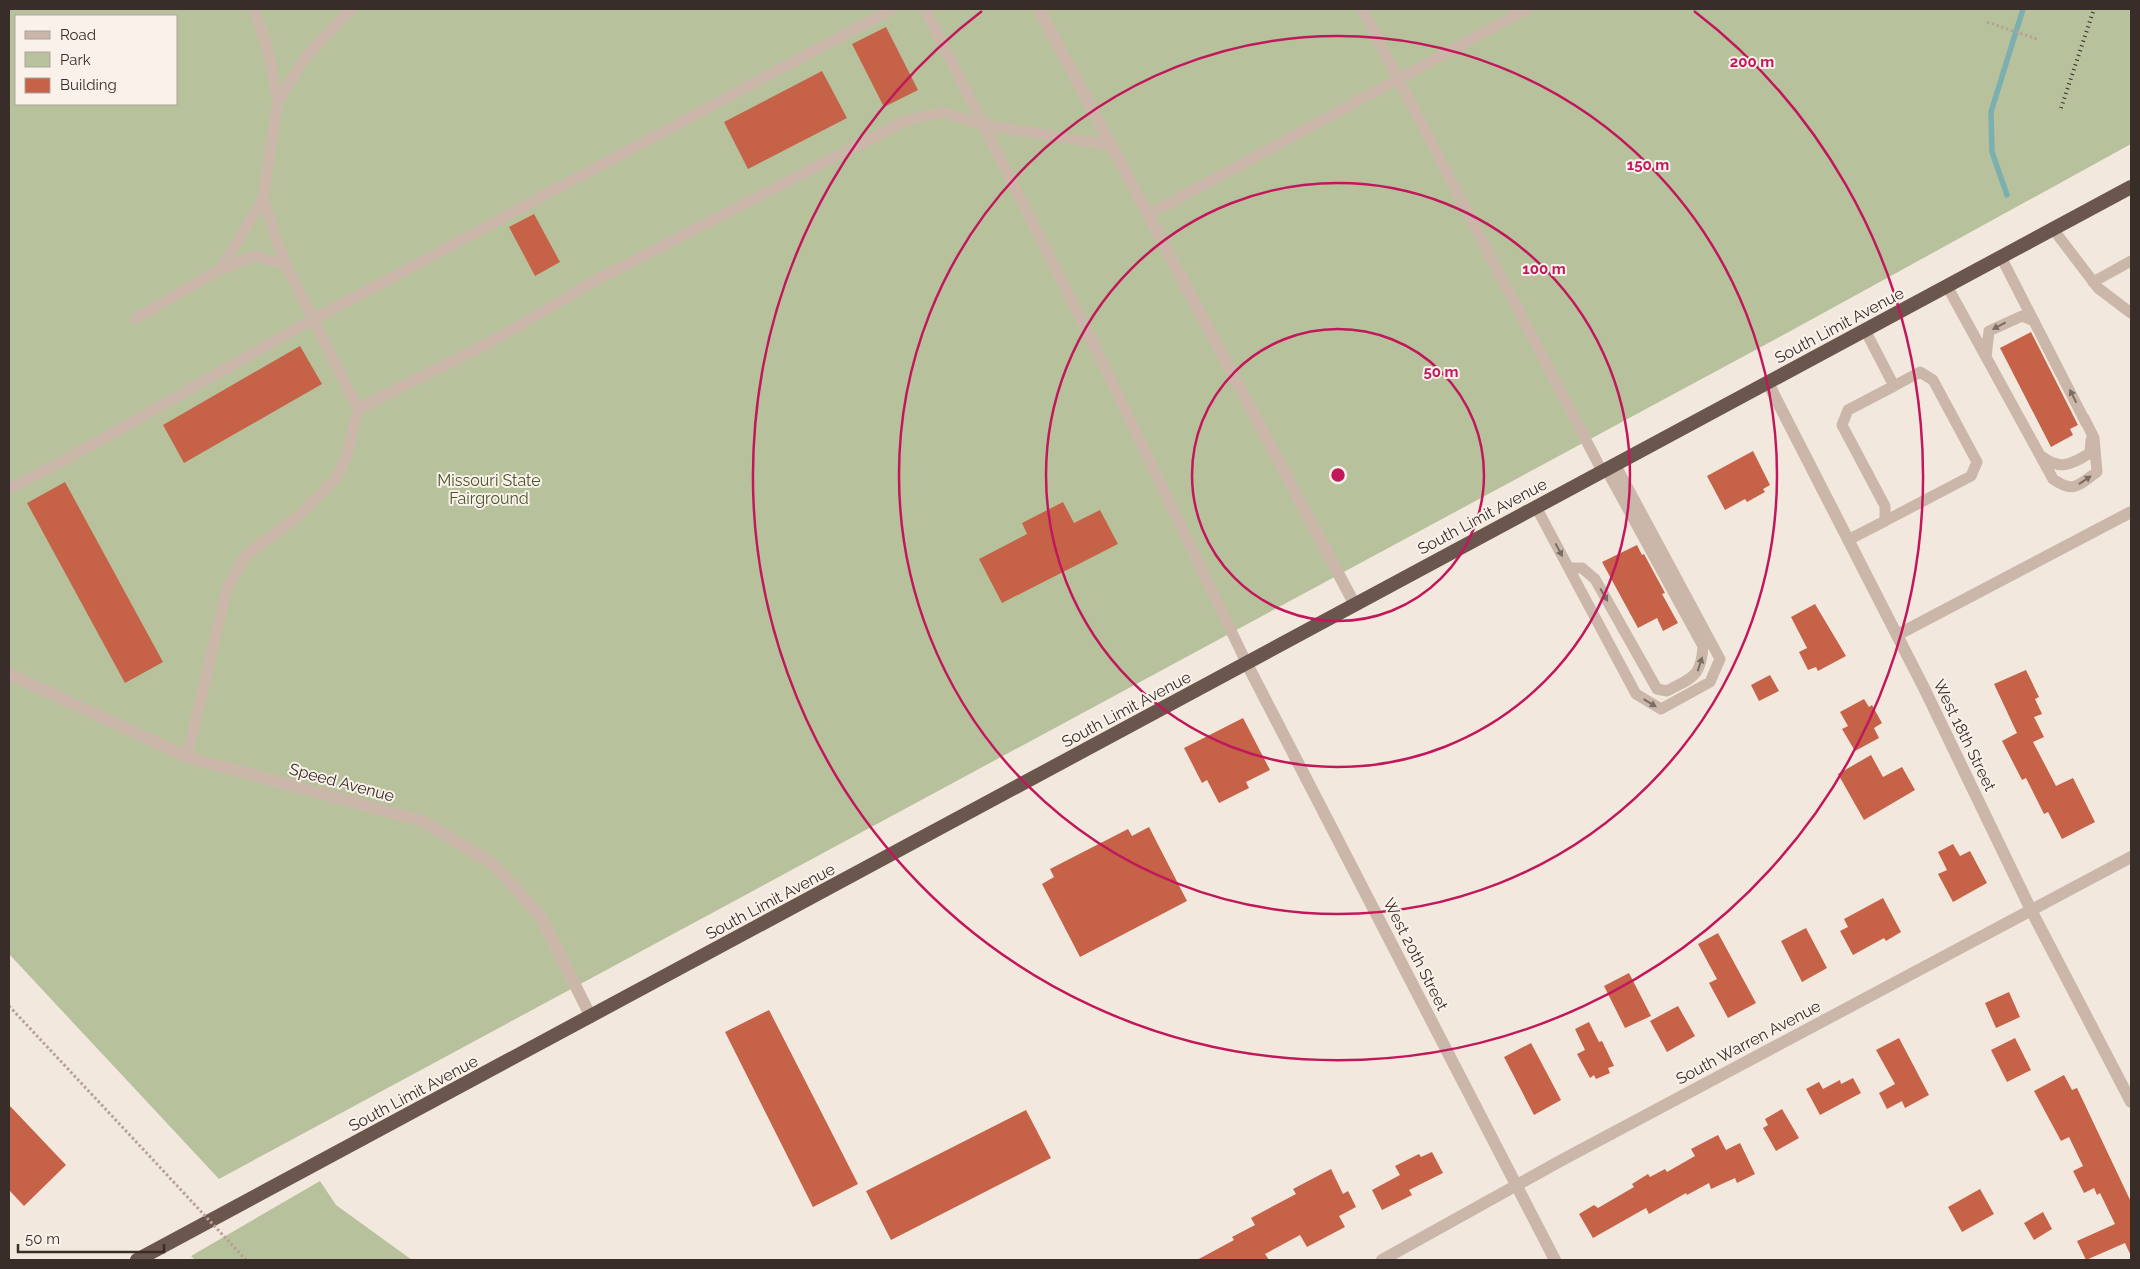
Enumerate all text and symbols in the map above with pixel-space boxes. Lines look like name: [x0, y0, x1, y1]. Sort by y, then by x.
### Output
legend: [15, 15, 178, 105]
text: Road: [60, 26, 96, 44]
text: Park: [60, 51, 91, 69]
text: 200 m: [1730, 53, 1774, 71]
text: Building: [60, 76, 117, 94]
text: 150 m: [1627, 156, 1669, 174]
text: 100 m: [1522, 260, 1566, 278]
street label: South Limit Avenue: [1771, 283, 1907, 368]
one-way arrow: [1992, 322, 2007, 330]
text: 50 m: [1423, 363, 1459, 381]
one-way arrow: [2069, 389, 2077, 404]
centre of rings: [1329, 466, 1347, 484]
park label: Missouri State Fairground: [437, 471, 541, 508]
street label: South Limit Avenue: [1414, 474, 1550, 559]
one-way arrow: [2078, 476, 2092, 485]
one-way arrow: [1555, 543, 1563, 557]
one-way arrow: [1600, 588, 1609, 602]
one-way arrow: [1696, 656, 1704, 671]
street label: South Limit Avenue: [1058, 667, 1194, 752]
street label: West 18th Street: [1929, 676, 2000, 795]
one-way arrow: [1644, 698, 1657, 707]
street label: Speed Avenue: [287, 759, 397, 806]
street label: South Limit Avenue: [702, 859, 838, 944]
street label: West 20th Street: [1379, 895, 1452, 1014]
street label: South Warren Avenue: [1673, 996, 1824, 1089]
street label: South Limit Avenue: [345, 1051, 481, 1136]
scale bar: [18, 1222, 164, 1254]
text: 50 m: [25, 1230, 60, 1248]

